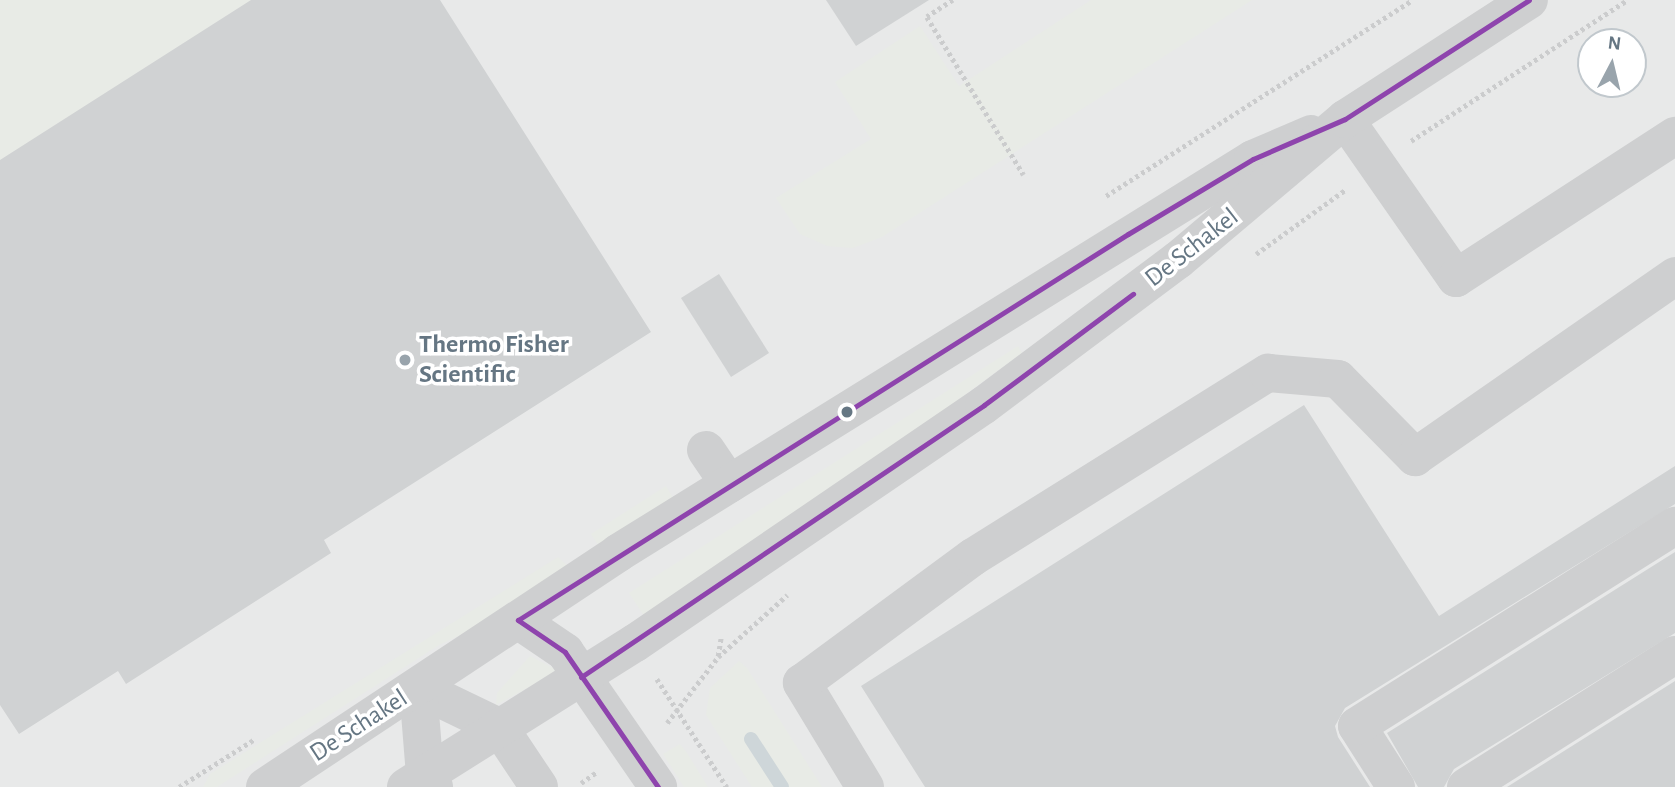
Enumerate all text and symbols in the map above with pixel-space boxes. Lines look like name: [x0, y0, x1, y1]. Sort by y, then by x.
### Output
north arrow: [1577, 28, 1647, 98]
text: N: [1607, 33, 1622, 54]
street label: De Schakel: [1139, 202, 1245, 294]
place label: Thermo Fisher Scientific: [419, 329, 569, 390]
marker: Thermo Fisher Scientific: [397, 352, 413, 368]
unlabelled marker: [840, 405, 854, 419]
street label: De Schakel: [304, 683, 414, 769]

